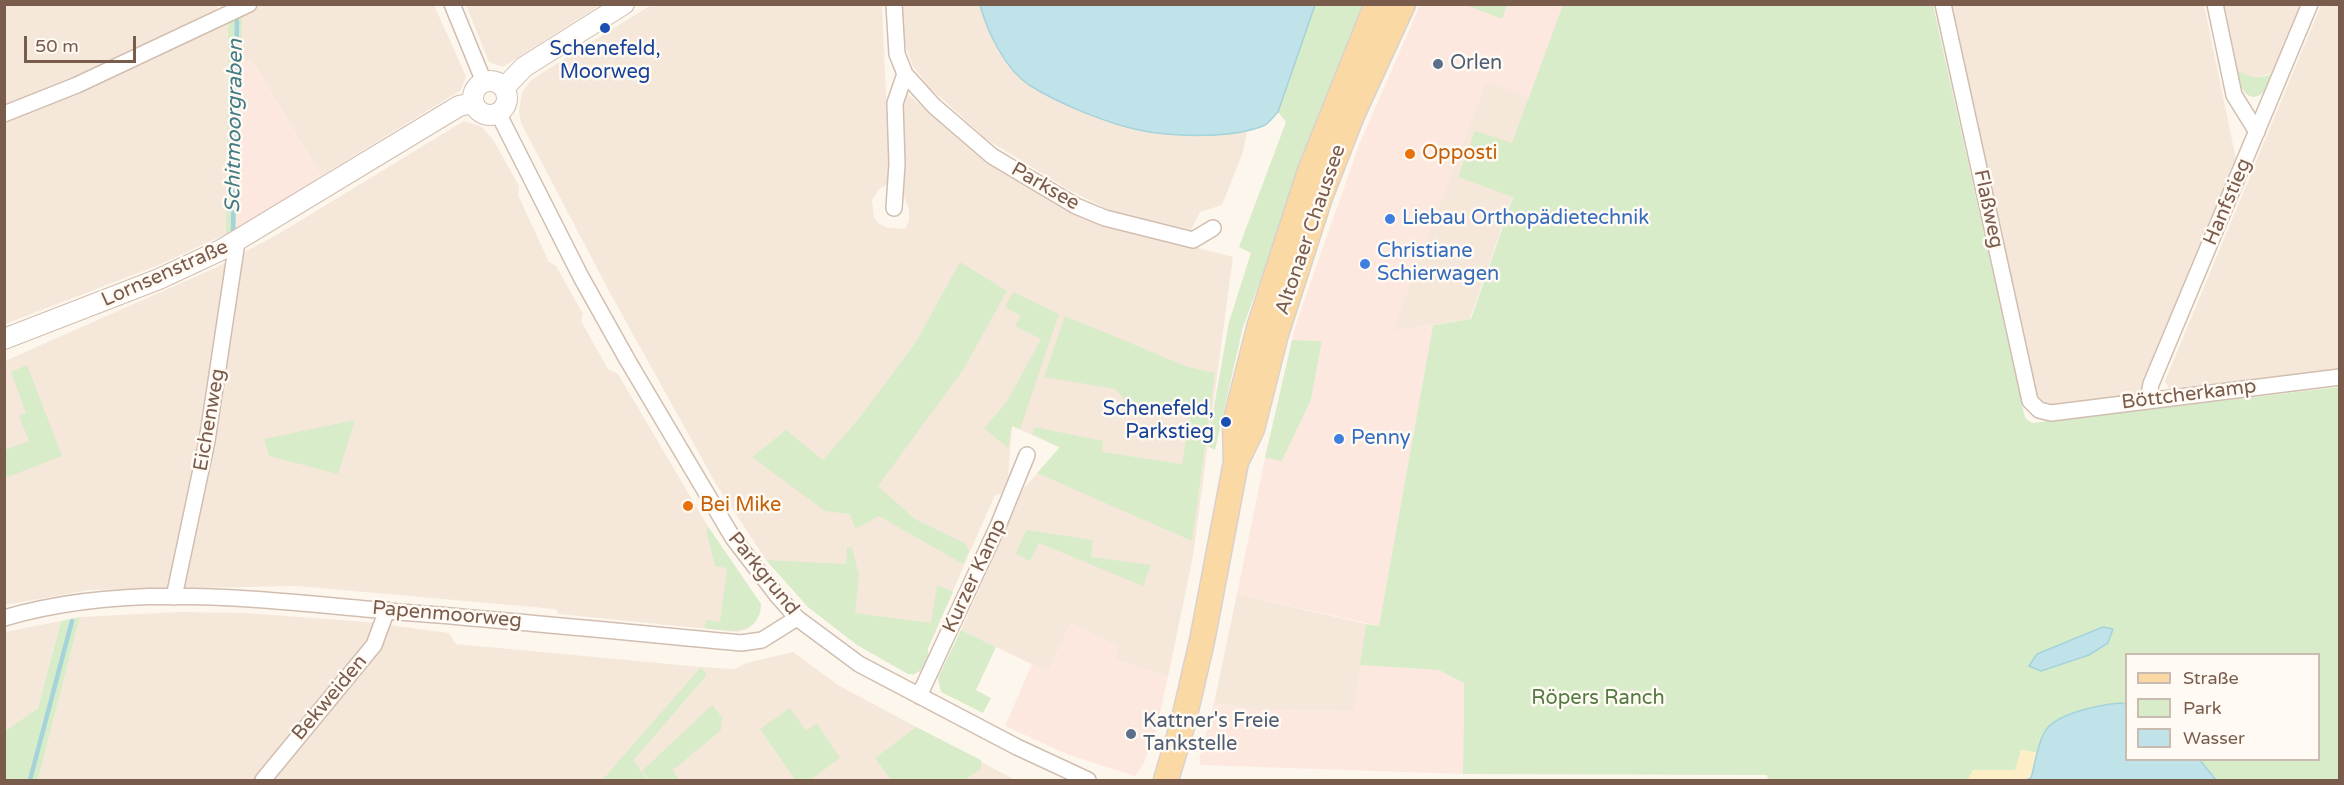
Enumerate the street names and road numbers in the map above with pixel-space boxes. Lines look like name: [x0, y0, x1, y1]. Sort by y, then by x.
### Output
street label: Altonaer Chaussee: [1271, 142, 1351, 318]
street label: Hanfstieg: [2199, 155, 2257, 249]
street label: Parksee: [1007, 158, 1083, 216]
street label: Flaßweg: [1968, 167, 2008, 251]
street label: Lornsenstraße: [98, 235, 232, 313]
street label: Eichenweg: [189, 367, 231, 473]
street label: Böttcherkamp: [2120, 375, 2258, 415]
street label: Kurzer Kamp: [938, 515, 1012, 637]
street label: Parkgrund: [722, 528, 804, 620]
street label: Papenmoorweg: [371, 596, 523, 634]
street label: Bekweiden: [287, 650, 373, 746]

